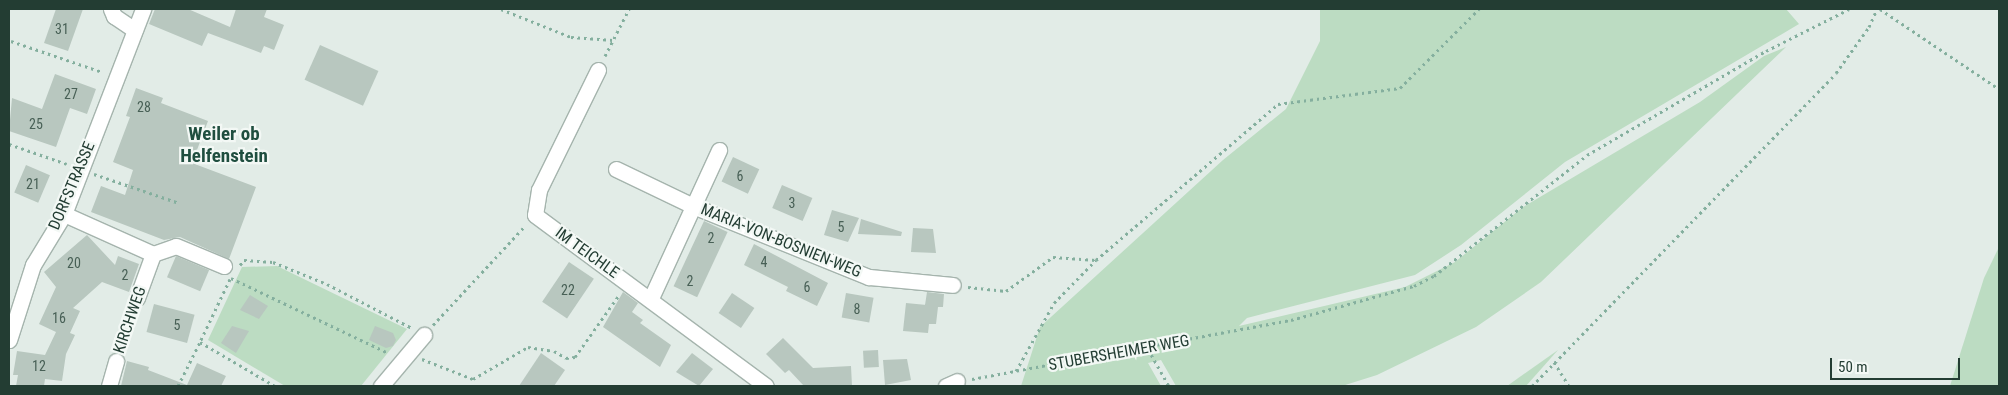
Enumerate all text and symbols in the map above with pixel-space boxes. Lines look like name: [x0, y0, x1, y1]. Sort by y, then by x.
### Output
house number: 31: [55, 21, 69, 37]
house number: 27: [64, 86, 78, 102]
house number: 28: [137, 99, 151, 115]
house number: 25: [29, 116, 43, 132]
district label: Weiler ob Helfenstein: [180, 123, 268, 167]
street label: DORFSTRASSE: [45, 139, 99, 233]
house number: 6: [737, 168, 743, 184]
house number: 21: [26, 176, 40, 192]
house number: 3: [789, 195, 795, 211]
street label: MARIA-VON-BOSNIEN-WEG: [698, 200, 864, 282]
house number: 5: [838, 219, 844, 235]
street label: IM TEICHLE: [551, 223, 623, 283]
house number: 2: [708, 230, 714, 246]
house number: 4: [761, 254, 767, 270]
house number: 20: [67, 255, 81, 271]
house number: 2: [122, 267, 128, 283]
house number: 2: [687, 273, 693, 289]
house number: 6: [804, 279, 810, 295]
house number: 22: [561, 282, 575, 298]
street label: KIRCHWEG: [110, 284, 150, 356]
house number: 8: [854, 301, 860, 317]
house number: 16: [52, 310, 66, 326]
house number: 5: [174, 317, 180, 333]
street label: STUBERSHEIMER WEG: [1047, 331, 1191, 375]
scale bar: [1833, 348, 1963, 380]
house number: 12: [32, 358, 46, 374]
text: 50 m: [1838, 358, 1868, 376]

